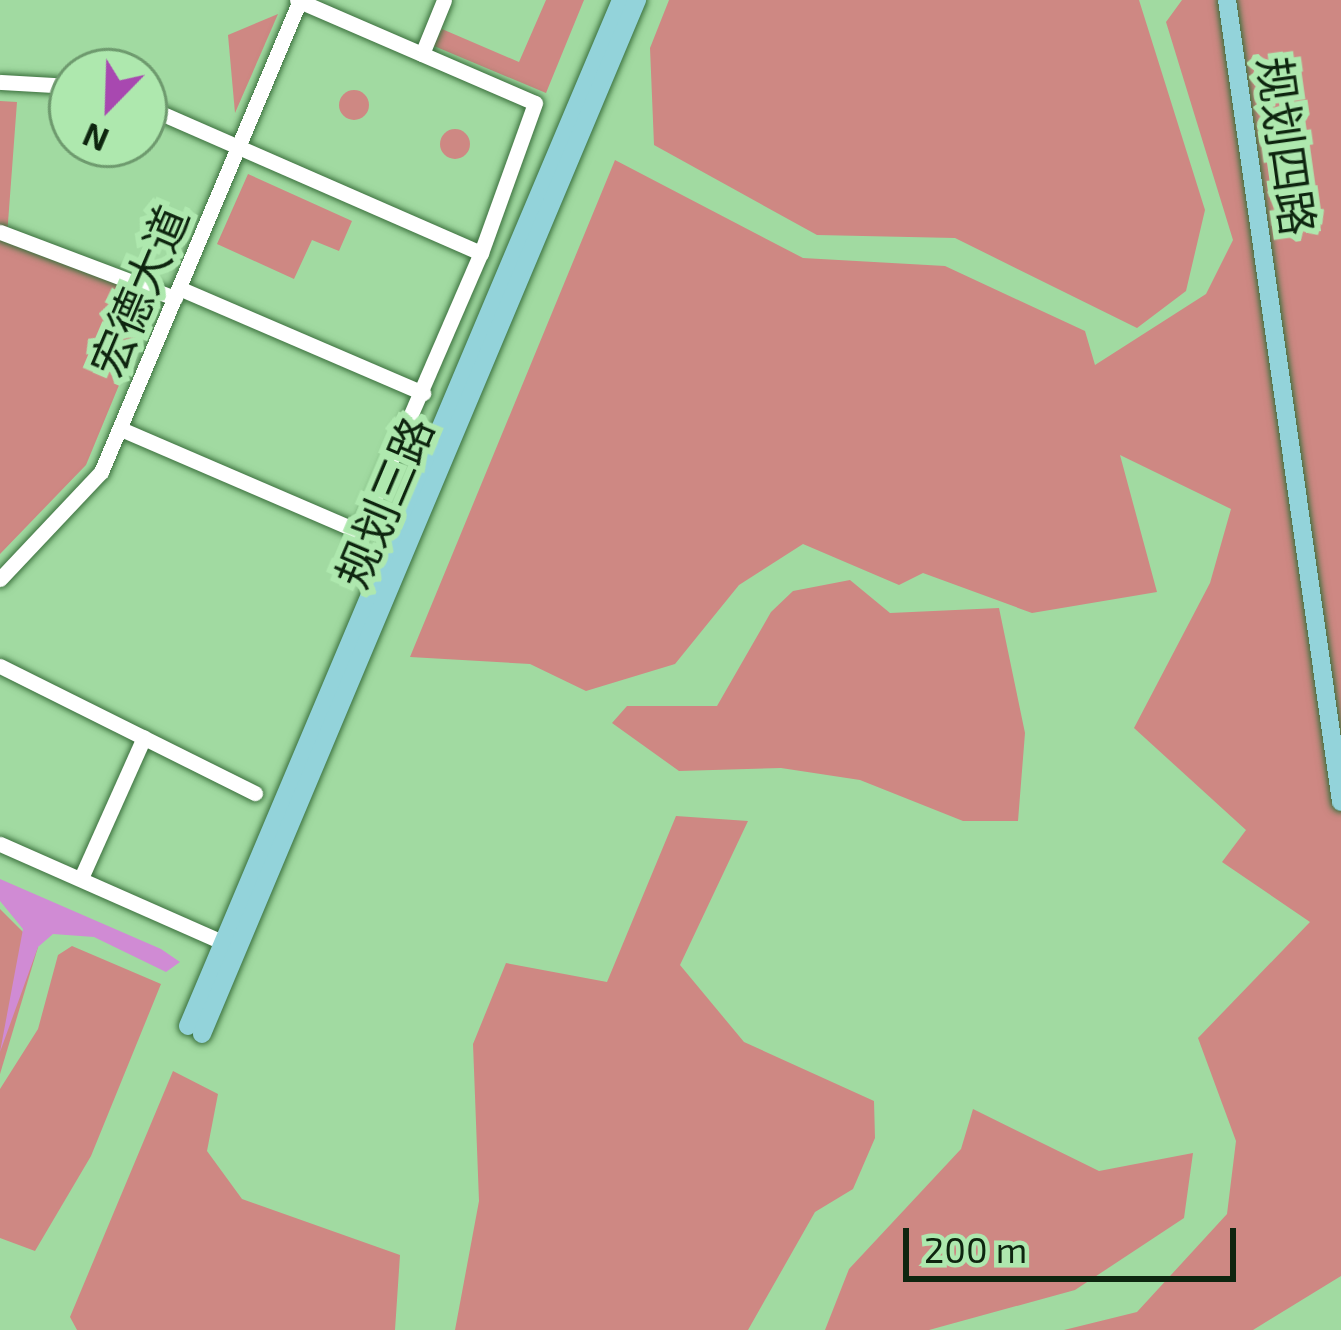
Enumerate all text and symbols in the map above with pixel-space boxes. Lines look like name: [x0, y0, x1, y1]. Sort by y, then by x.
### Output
north arrow: [48, 48, 168, 168]
street label: 规划四路: [1248, 53, 1326, 239]
text: N: [76, 115, 114, 161]
street label: 宏德大道: [79, 198, 199, 384]
street label: 规划三路: [324, 409, 444, 595]
scale bar: [909, 1204, 1242, 1278]
text: 200 m: [924, 1227, 1027, 1270]

